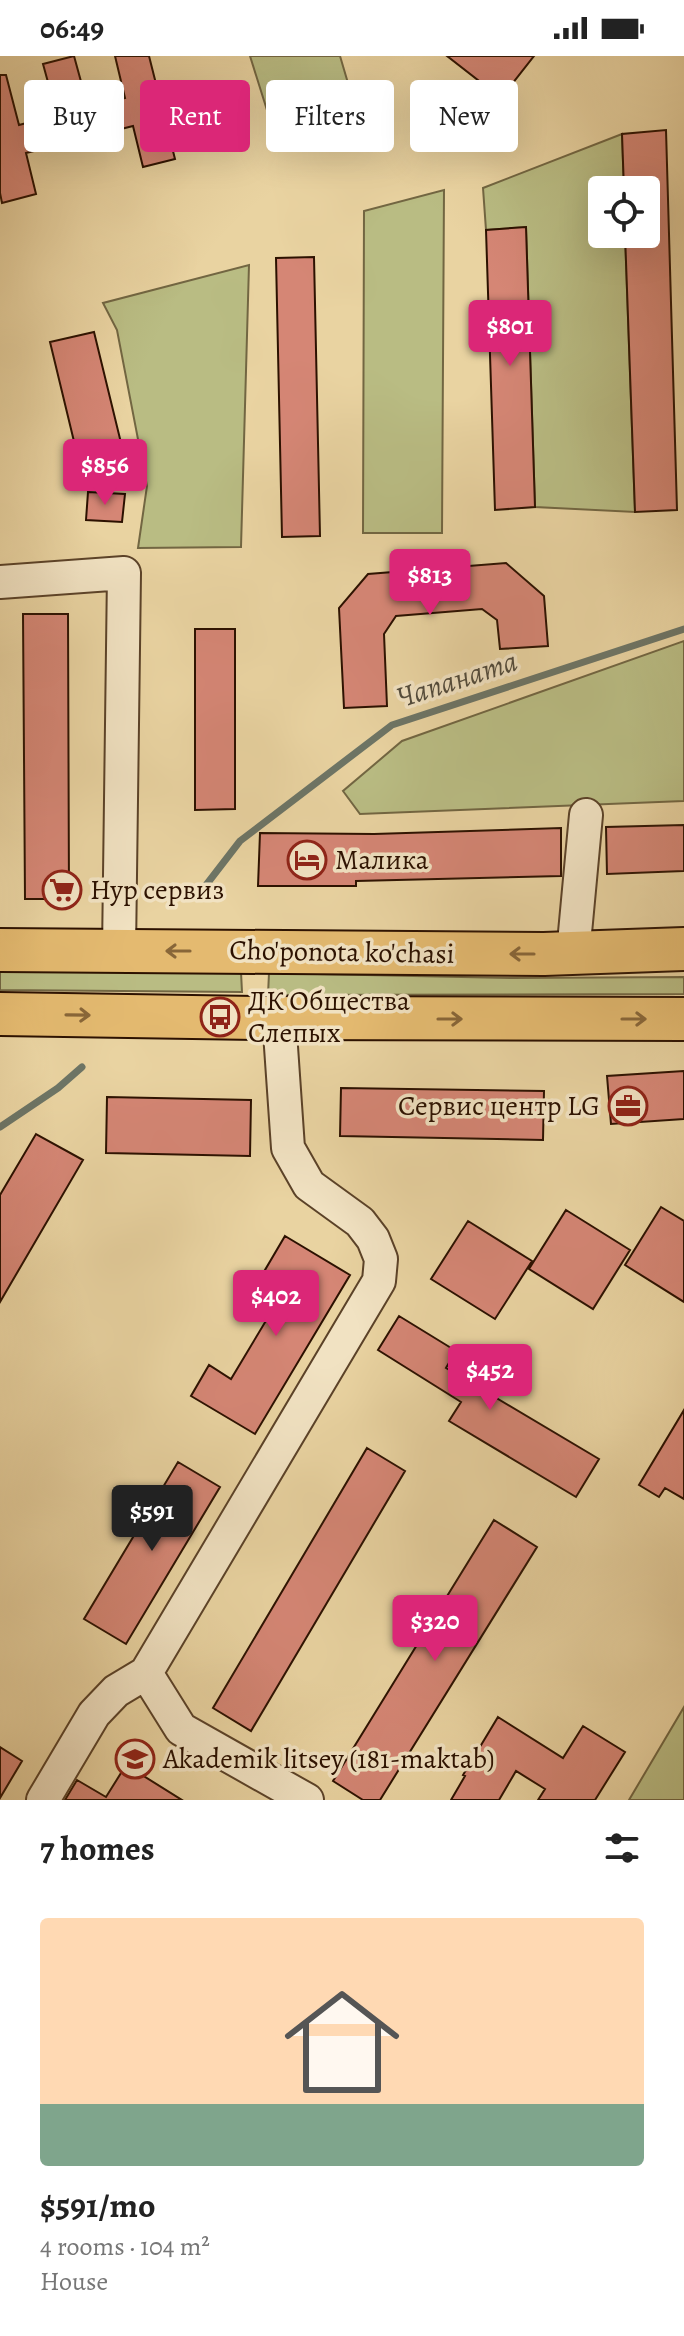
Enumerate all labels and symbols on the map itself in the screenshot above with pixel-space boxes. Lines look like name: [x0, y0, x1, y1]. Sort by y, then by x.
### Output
pin: $801: [463, 300, 557, 368]
pin: $856: [58, 439, 152, 507]
pin: $813: [383, 549, 477, 617]
water label: Чапаната: [392, 641, 522, 717]
hotel icon: Малика: [286, 839, 328, 881]
place label: Малика: [335, 841, 429, 879]
supermarket icon: Нур сервиз: [41, 869, 83, 911]
place label: Нур сервиз: [90, 871, 224, 909]
street label: Cho'ponota ko'chasi: [229, 931, 455, 973]
one-way arrow: [165, 943, 192, 959]
one-way arrow: [509, 946, 536, 962]
place label: ДК Общества Слепых: [248, 982, 410, 1052]
bus stop icon: ДК Общества Слепых: [199, 996, 241, 1038]
one-way arrow: [64, 1007, 91, 1023]
one-way arrow: [436, 1011, 463, 1027]
one-way arrow: [620, 1011, 647, 1027]
office icon: Сервис центр LG: [607, 1085, 649, 1127]
place label: Сервис центр LG: [398, 1087, 600, 1125]
pin: $402: [229, 1270, 323, 1338]
pin: $452: [443, 1344, 537, 1412]
pin: $591: [105, 1485, 199, 1553]
pin: $320: [388, 1595, 482, 1663]
school or university icon: Akademik litsey (181-maktab): [114, 1738, 156, 1780]
place label: Akademik litsey (181-maktab): [162, 1740, 495, 1778]

